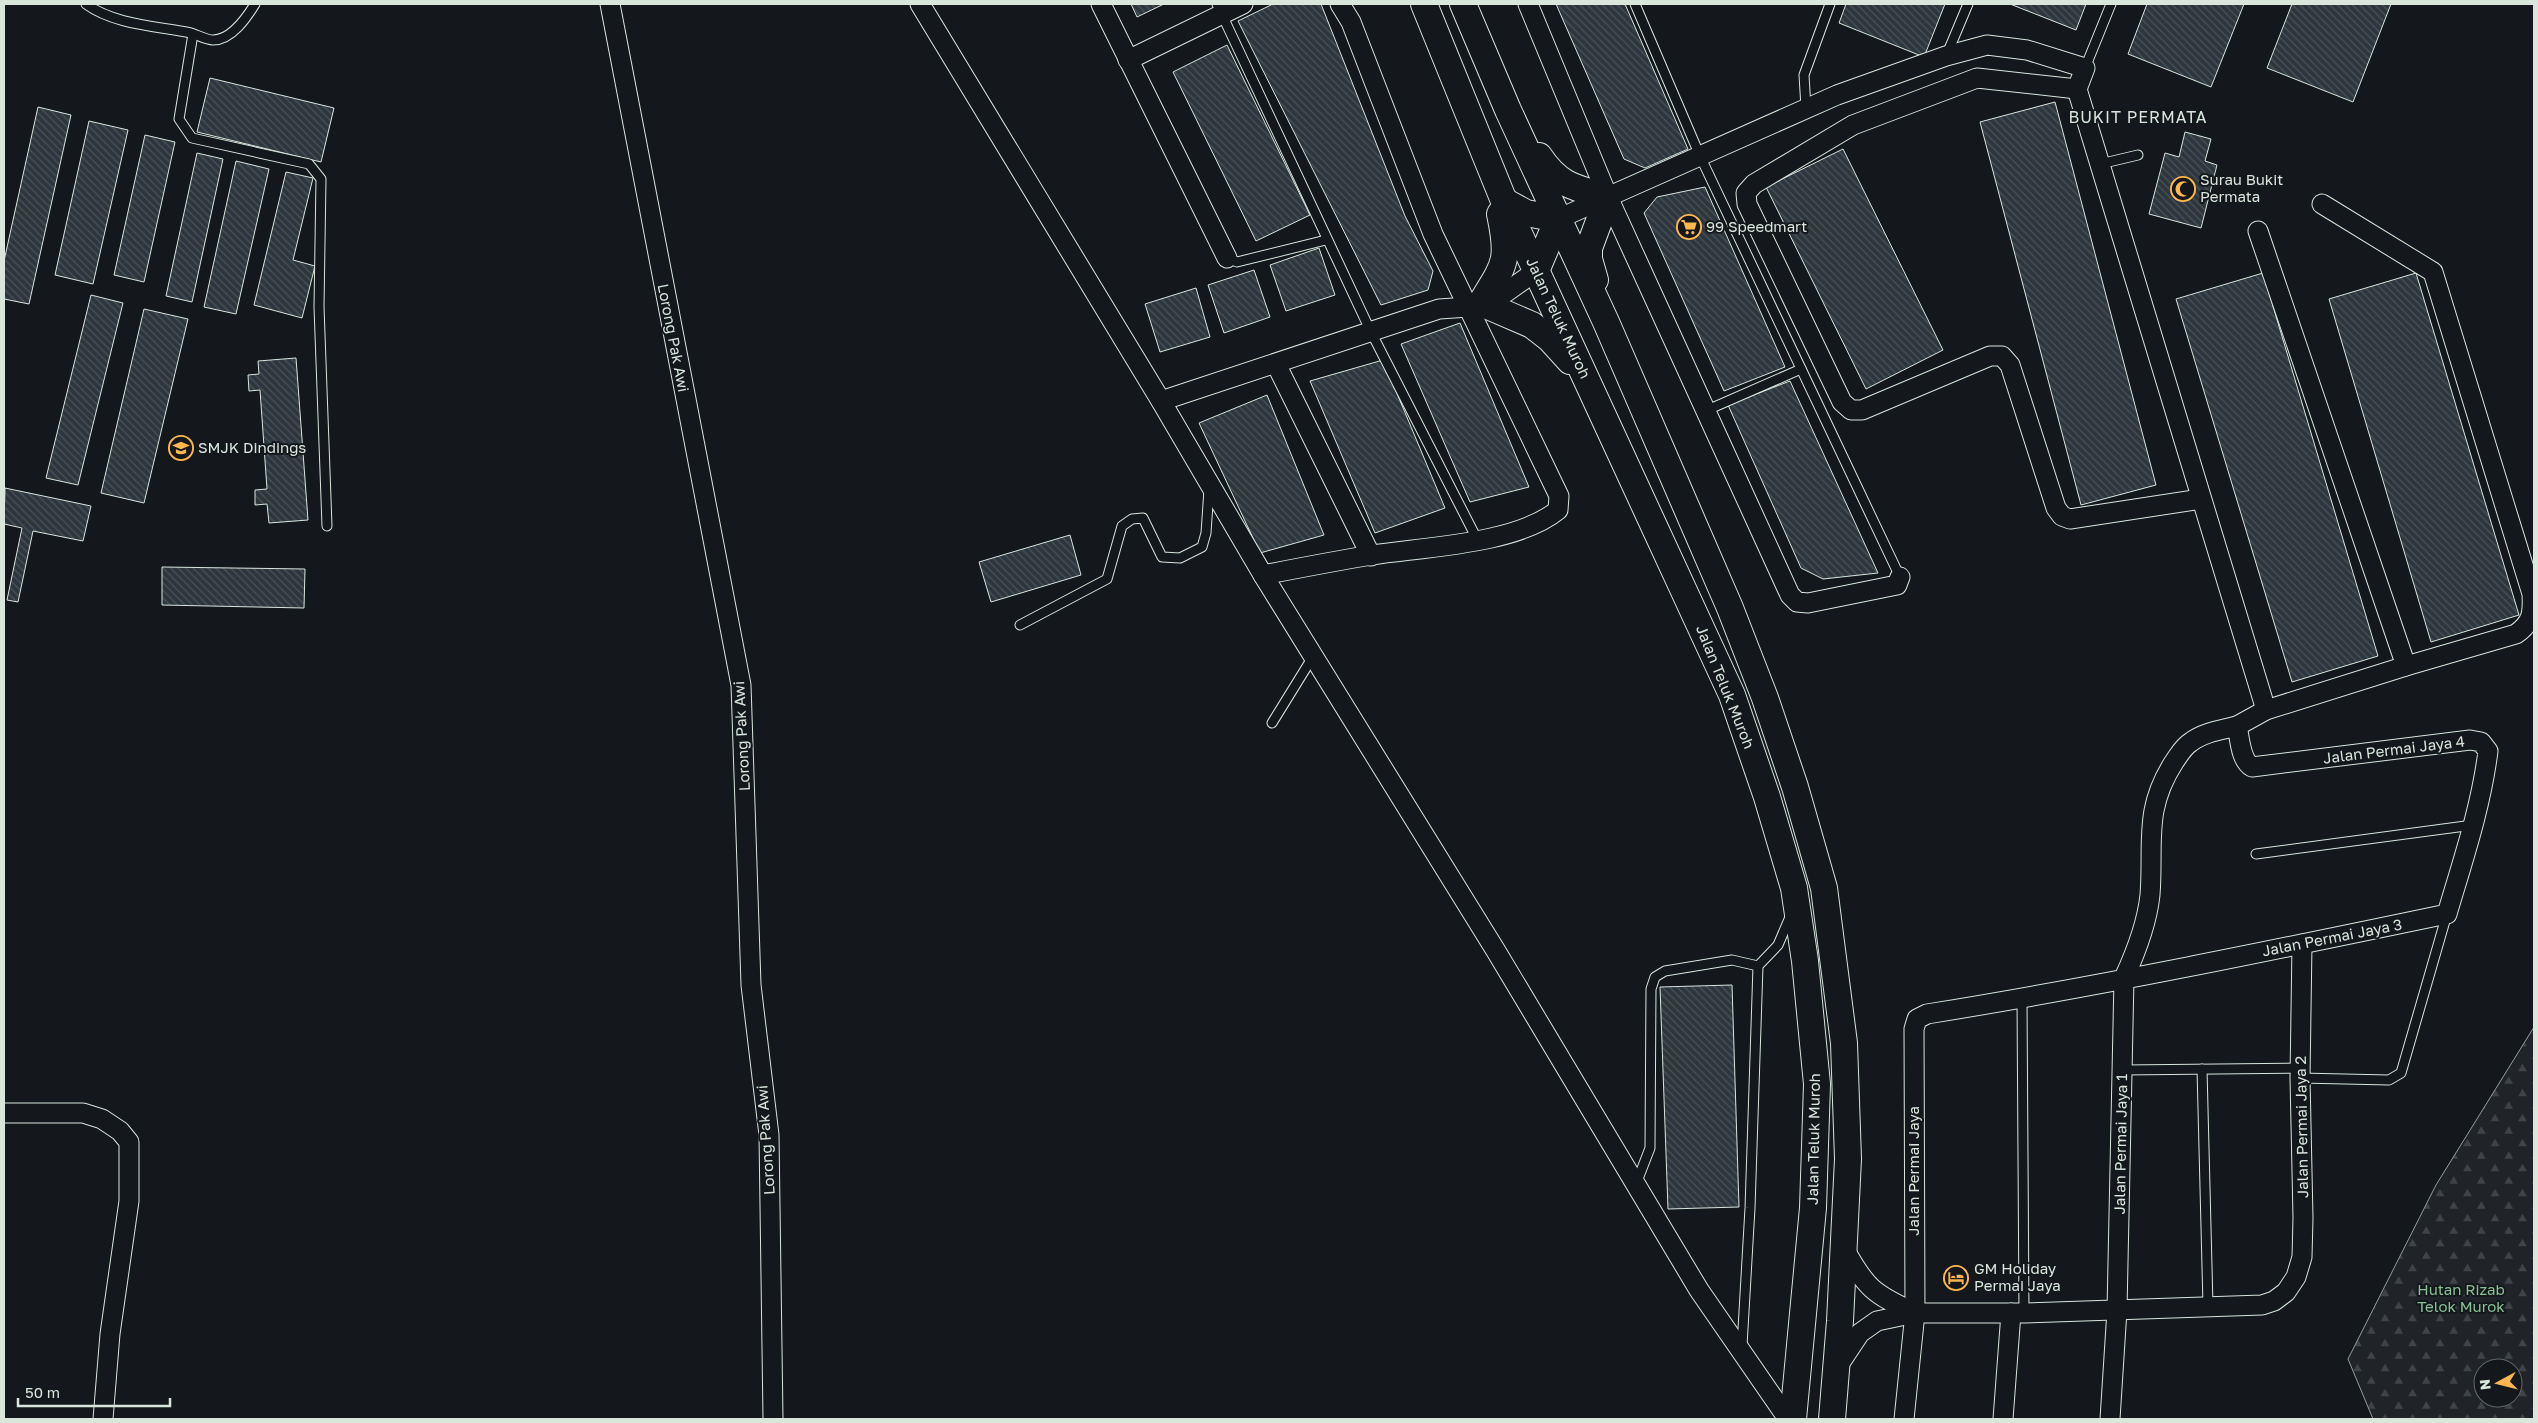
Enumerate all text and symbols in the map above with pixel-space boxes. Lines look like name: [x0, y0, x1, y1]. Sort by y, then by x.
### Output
district label: BUKIT PERMATA: [2068, 107, 2208, 127]
place label: Surau Bukit Permata: [2200, 170, 2283, 205]
mosque icon: Surau Bukit Permata: [2170, 176, 2196, 202]
supermarket icon: 99 Speedmart: [1676, 214, 1702, 240]
place label: 99 Speedmart: [1706, 217, 1807, 235]
street label: Jalan Teluk Muroh: [1523, 254, 1595, 381]
street label: Lorong Pak Awi: [655, 282, 693, 394]
school or university icon: SMJK Dindings: [168, 435, 194, 461]
place label: SMJK Dindings: [198, 438, 306, 456]
street label: Jalan Teluk Muroh: [1693, 622, 1759, 751]
street label: Lorong Pak Awi: [729, 681, 753, 792]
street label: Jalan Permai Jaya 4: [2322, 731, 2466, 767]
street label: Jalan Permai Jaya 3: [2260, 915, 2403, 959]
street label: Jalan Permai Jaya 2: [2291, 1056, 2311, 1198]
street label: Jalan Teluk Muroh: [1803, 1073, 1823, 1205]
street label: Jalan Permai Jaya 1: [2110, 1073, 2130, 1215]
street label: Lorong Pak Awi: [752, 1084, 778, 1196]
street label: Jalan Permai Jaya: [1904, 1106, 1922, 1236]
place label: GM Holiday Permai Jaya: [1974, 1259, 2061, 1294]
hotel icon: GM Holiday Permai Jaya: [1943, 1265, 1969, 1291]
park label: Hutan Rizab Telok Murok: [2417, 1280, 2505, 1315]
north arrow: [2473, 1358, 2523, 1408]
scale bar: [18, 1376, 170, 1408]
text: N: [2476, 1378, 2494, 1391]
text: 50 m: [25, 1383, 60, 1401]

